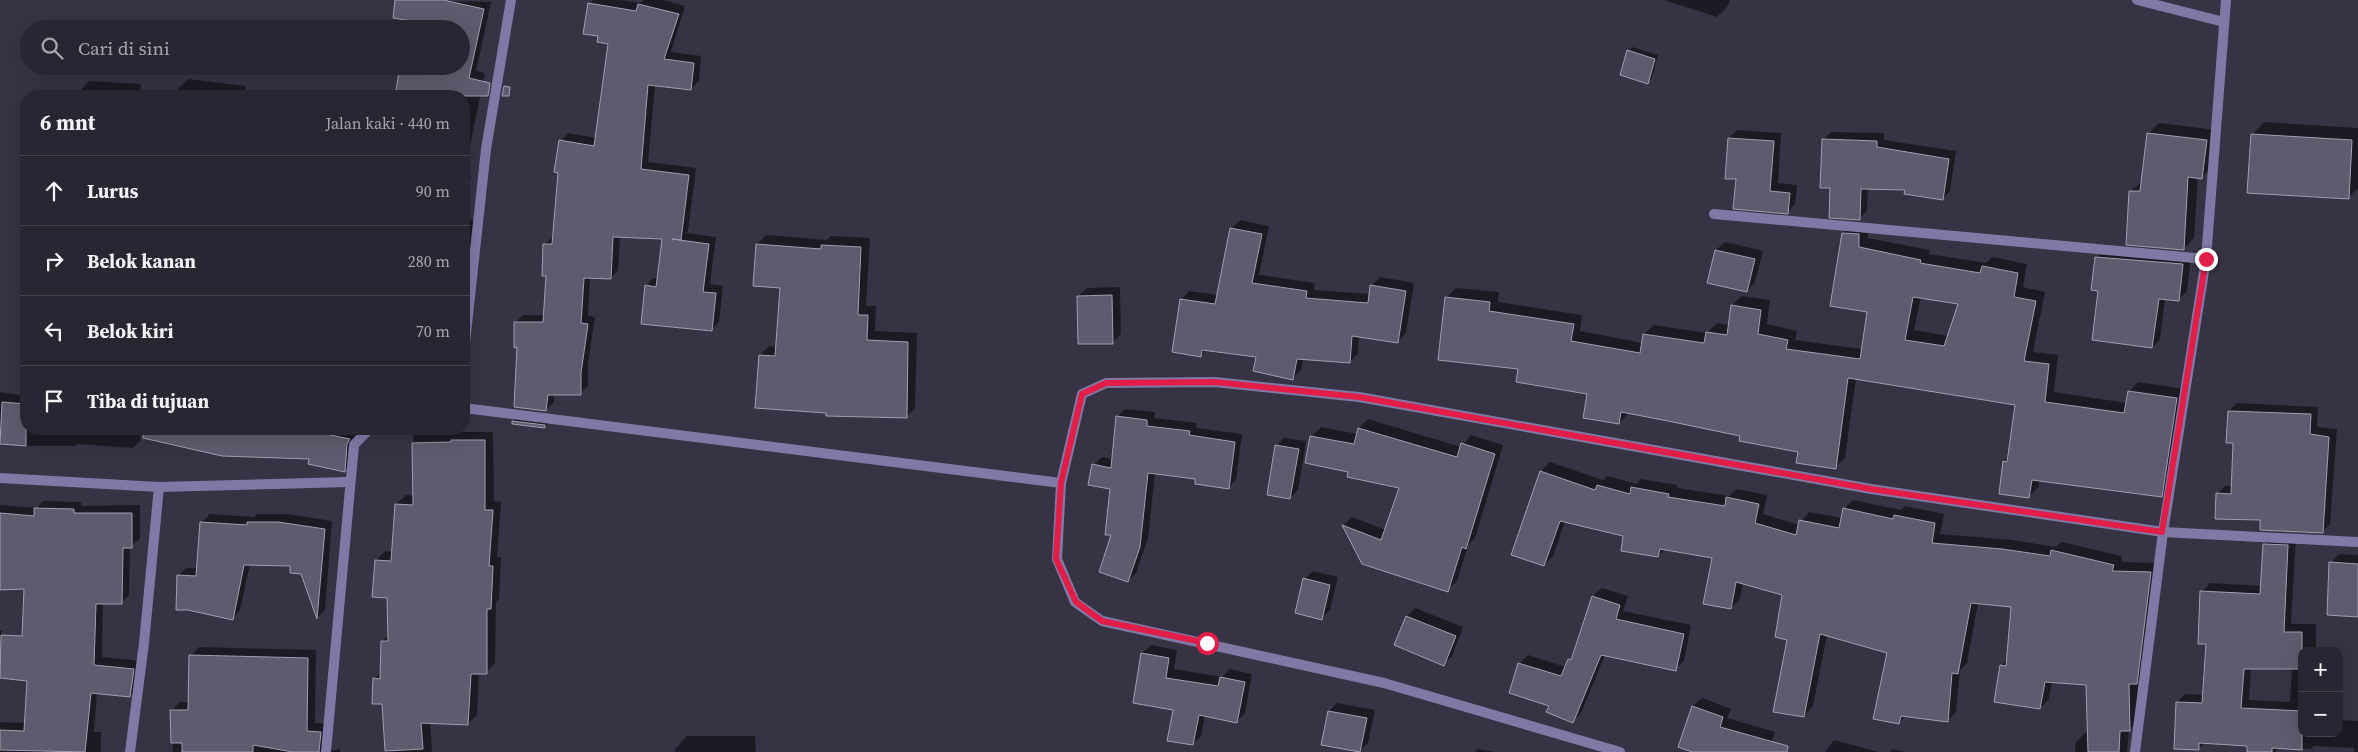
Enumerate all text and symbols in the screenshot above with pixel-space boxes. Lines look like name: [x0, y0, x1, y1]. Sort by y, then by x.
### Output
search box: [20, 20, 470, 75]
icon: search: [38, 34, 66, 62]
text: Cari di sini: [78, 35, 170, 61]
text: 6 mnt: [40, 108, 95, 137]
text: Jalan kaki · 440 m: [325, 112, 450, 134]
icon: ahead: [40, 177, 68, 205]
text: Lurus: [87, 178, 138, 204]
text: 90 m: [416, 180, 450, 202]
icon: right: [40, 247, 68, 275]
text: Belok kanan: [87, 248, 196, 274]
route end: [2195, 248, 2218, 271]
text: 280 m: [408, 250, 450, 272]
icon: left: [40, 317, 68, 345]
text: Belok kiri: [87, 318, 174, 344]
text: 70 m: [416, 320, 450, 342]
icon: arrive: [40, 387, 68, 415]
text: Tiba di tujuan: [87, 388, 209, 414]
route start: [1196, 632, 1219, 655]
map controls: [2298, 647, 2343, 737]
button: +: [2298, 647, 2343, 692]
button: −: [2298, 692, 2343, 737]

